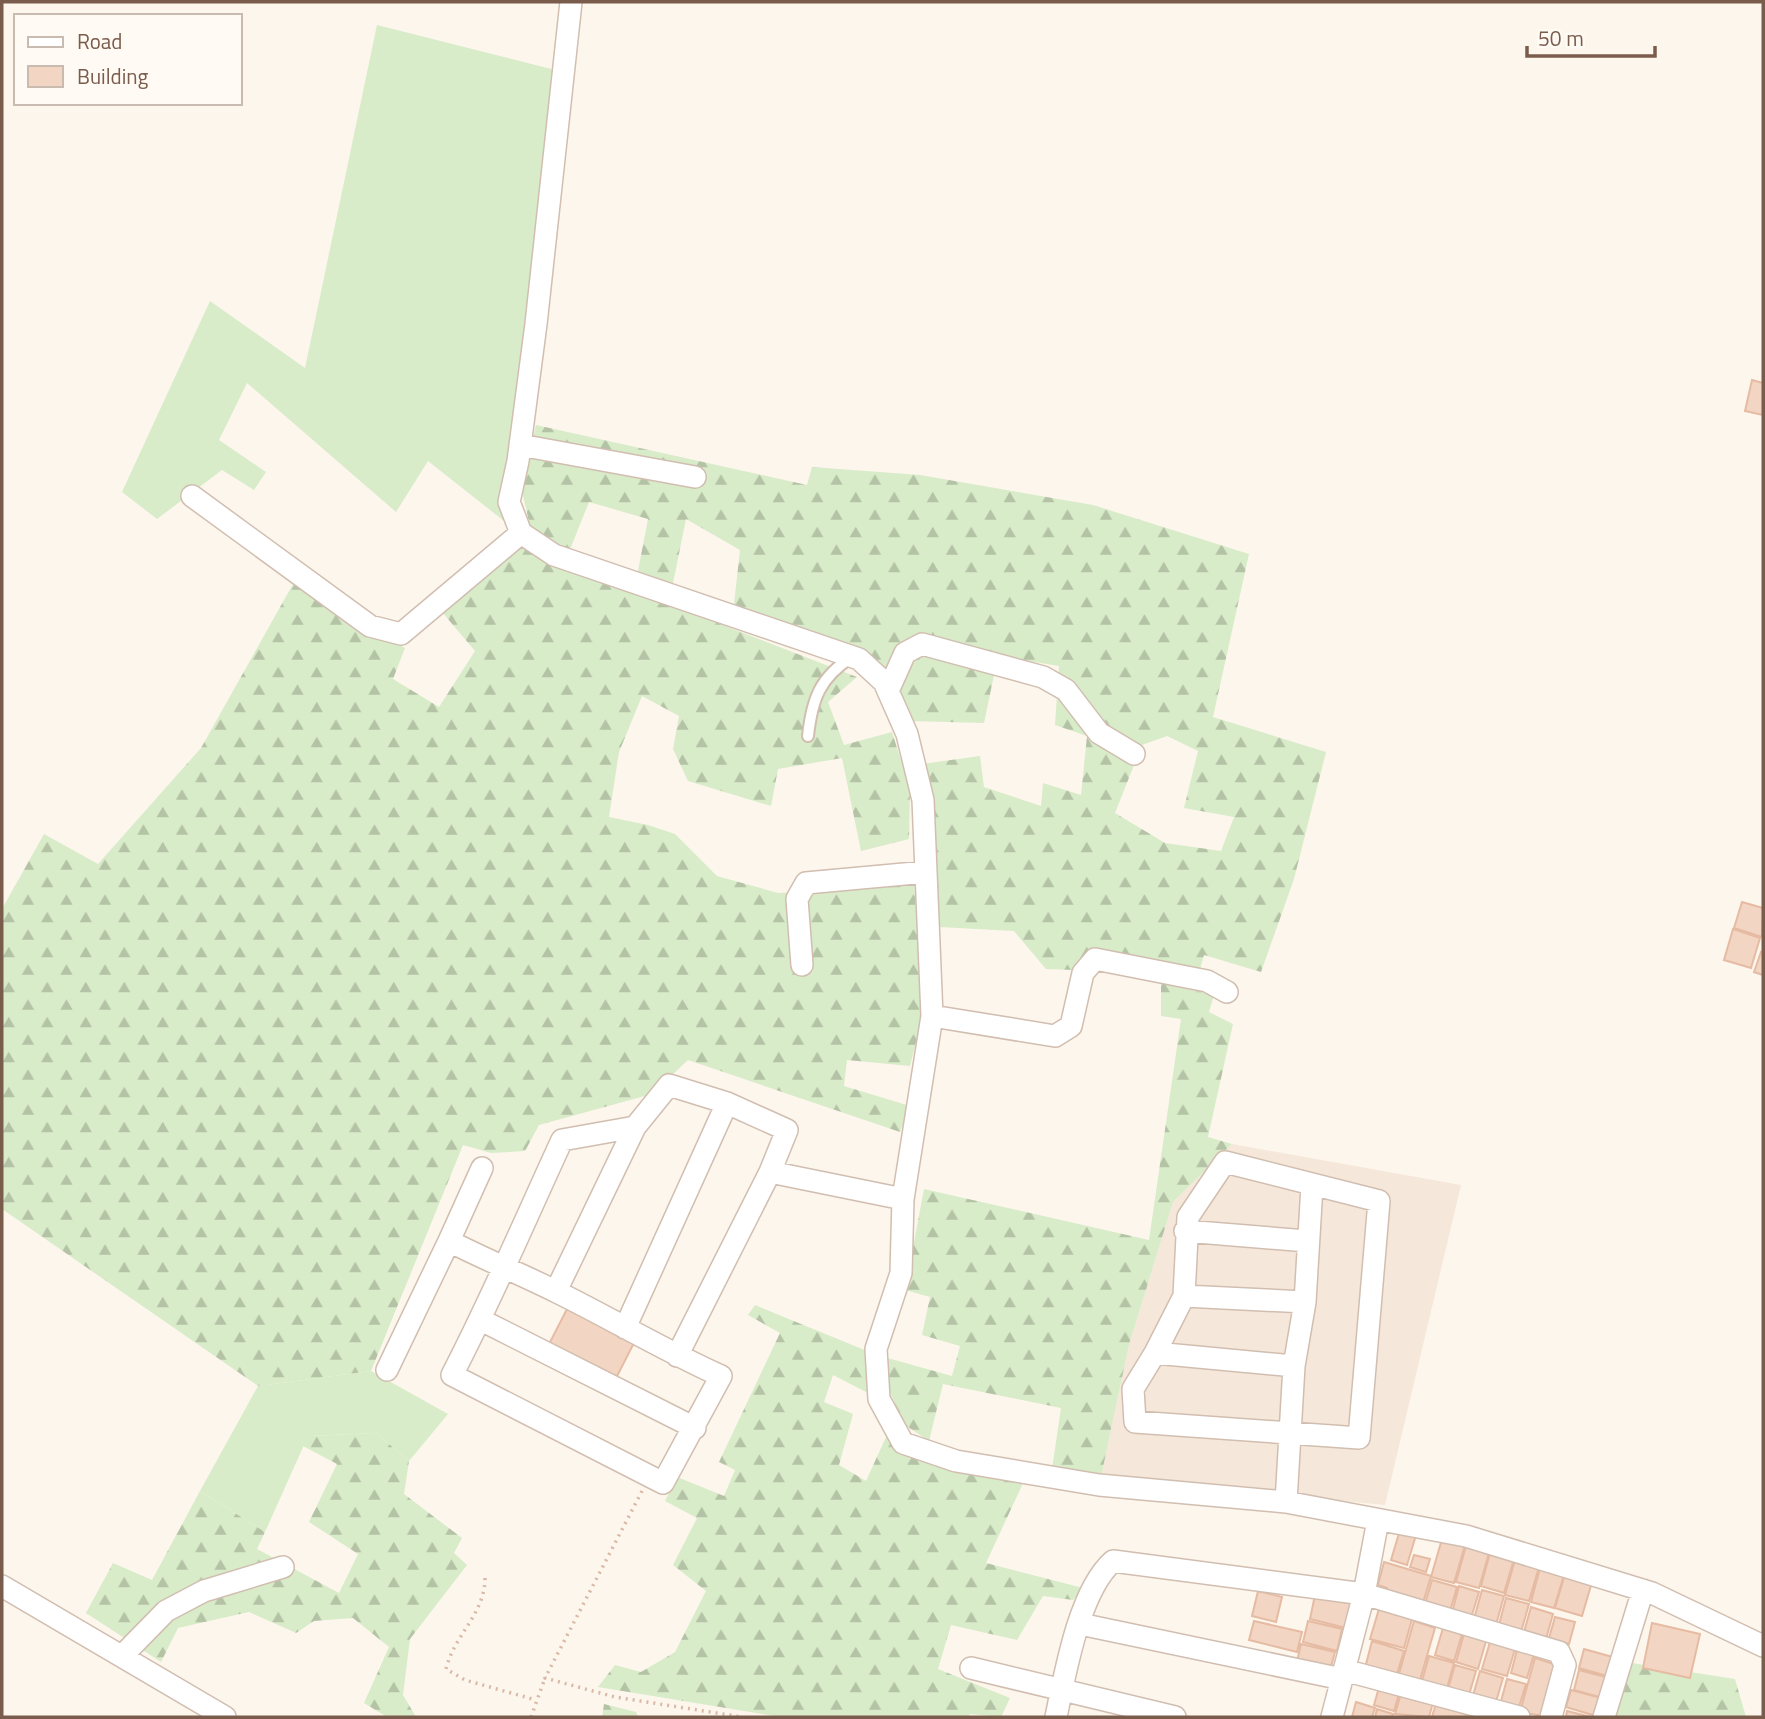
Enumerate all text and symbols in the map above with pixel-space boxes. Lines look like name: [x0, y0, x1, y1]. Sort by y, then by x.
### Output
legend: [14, 14, 242, 105]
scale bar: [1527, 14, 1655, 58]
text: 50 m: [1538, 22, 1584, 54]
text: Road: [77, 25, 122, 57]
text: Building: [77, 60, 149, 92]

